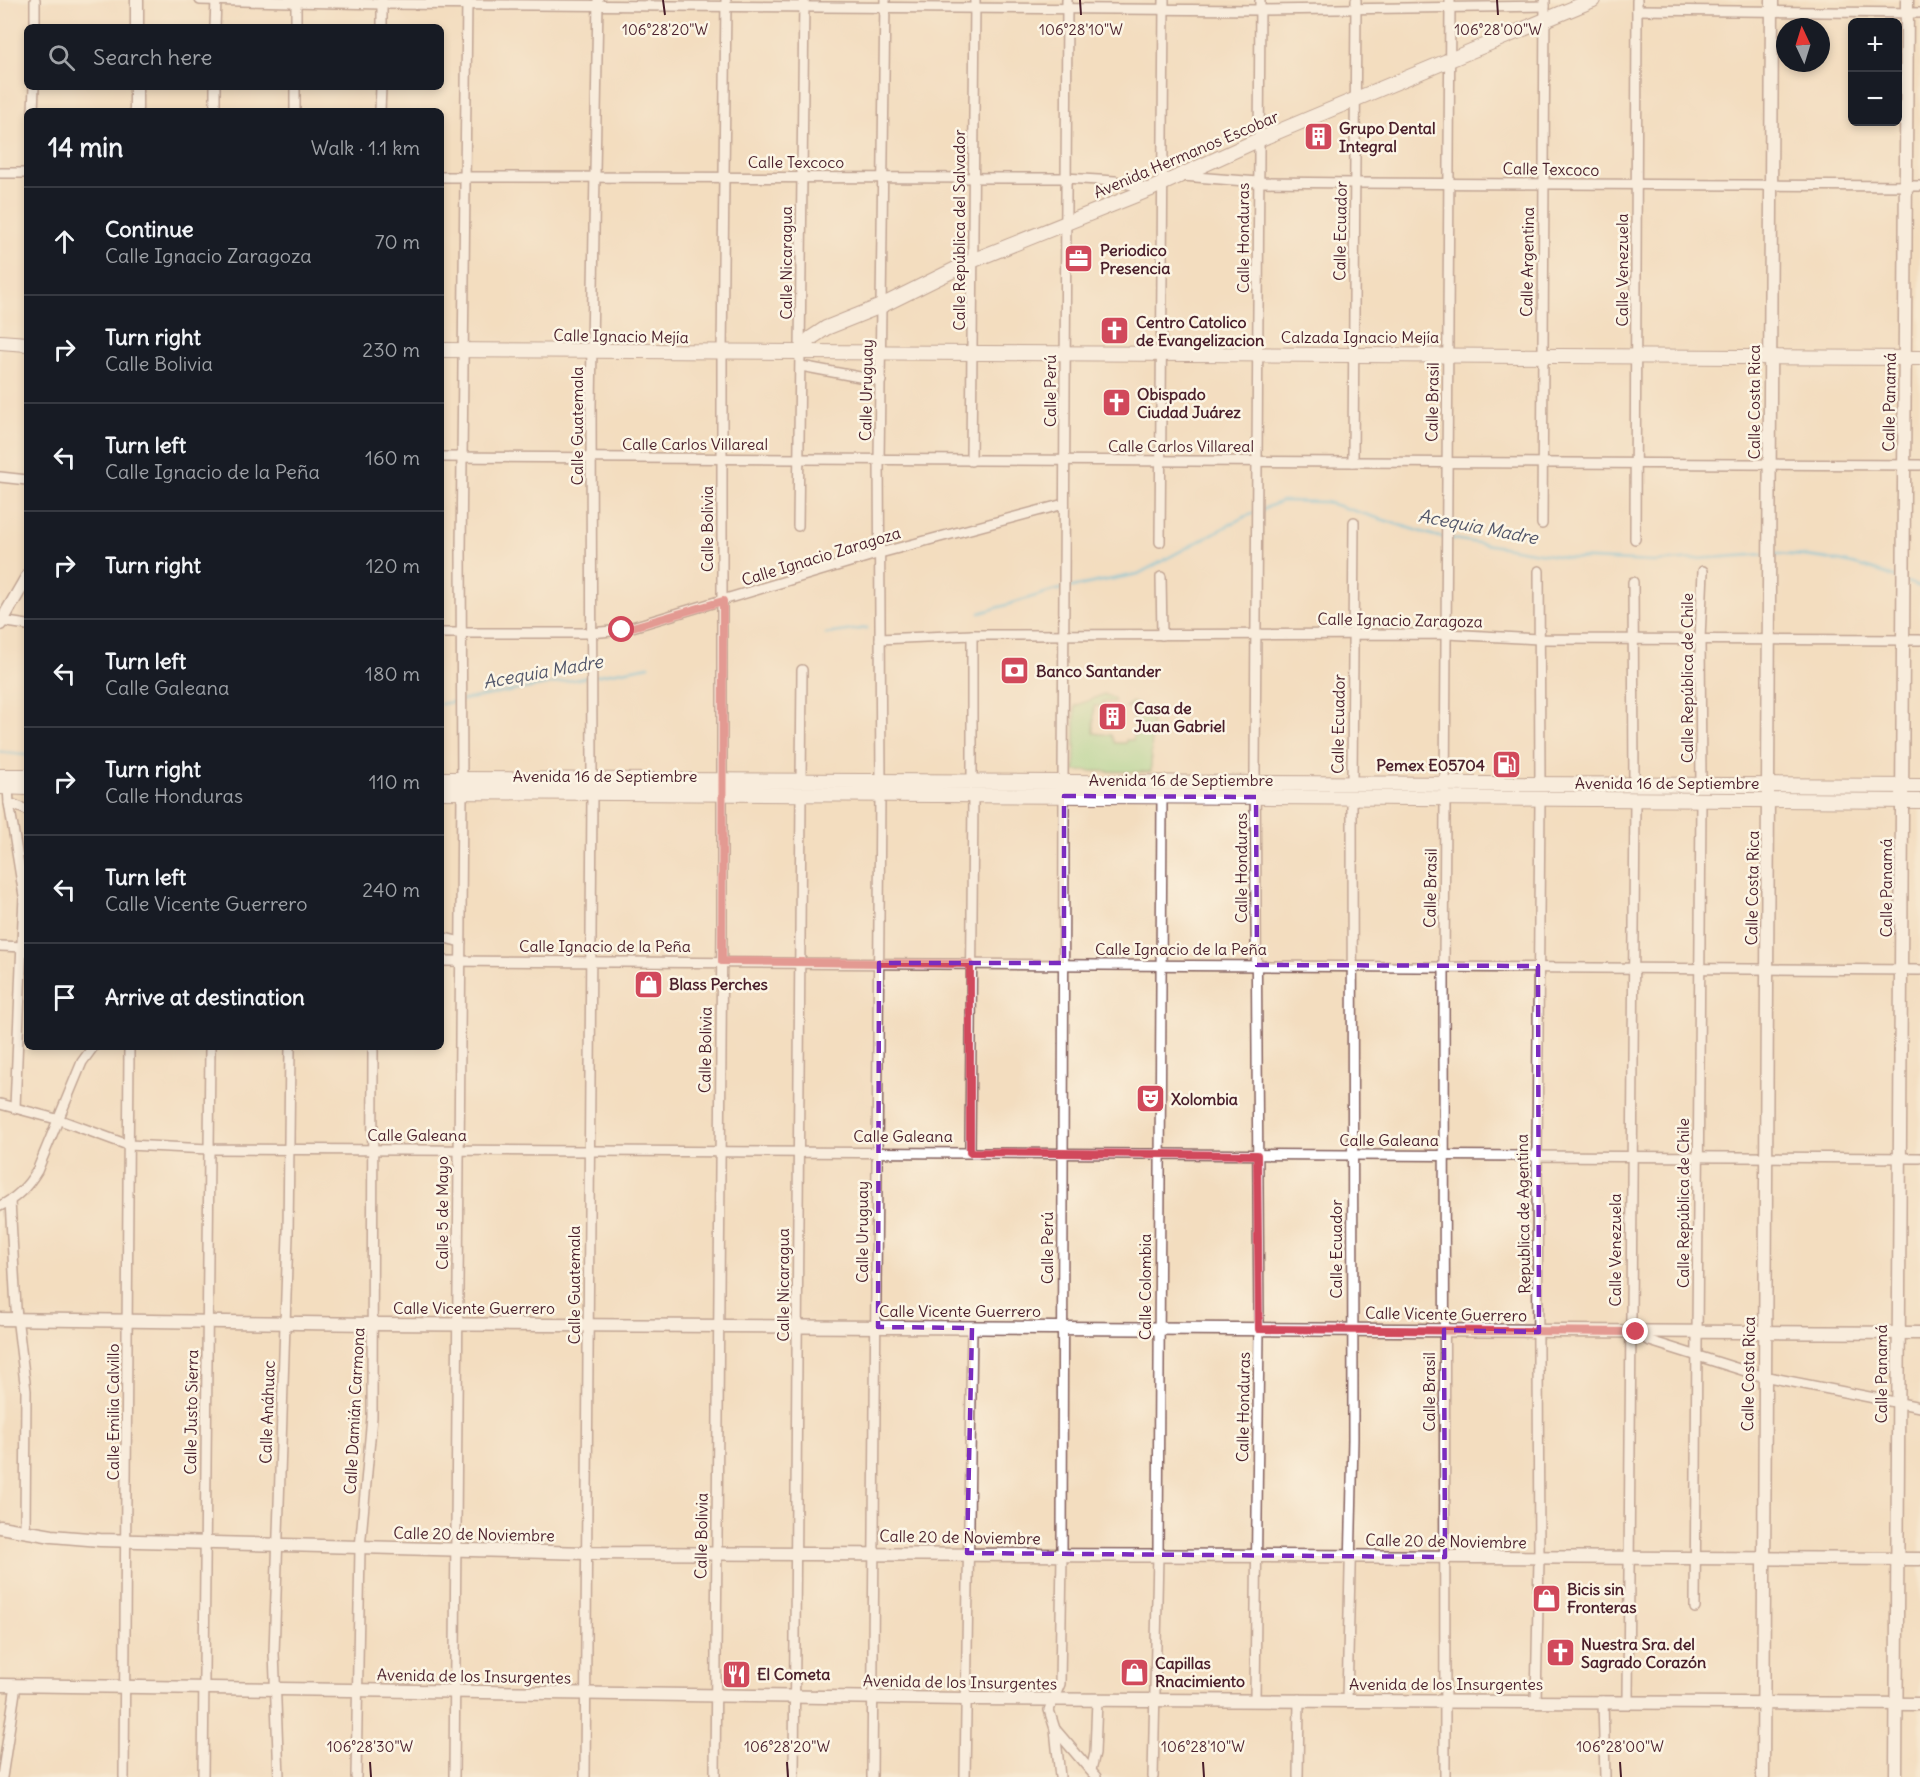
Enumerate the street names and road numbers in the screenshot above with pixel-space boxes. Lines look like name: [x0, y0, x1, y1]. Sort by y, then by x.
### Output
street label: Avenida Hermanos Escobar: [1091, 106, 1282, 202]
street label: Calle República del Salvador: [949, 129, 969, 331]
street label: Calle Texcoco: [748, 152, 844, 172]
street label: Calle Texcoco: [1503, 158, 1599, 180]
street label: Calle Ecuador: [1329, 181, 1351, 281]
street label: Calle Honduras: [1233, 183, 1253, 293]
street label: Calle Nicaragua: [776, 206, 796, 320]
street label: Calle Argentina: [1516, 207, 1538, 317]
street label: Calle Venezuela: [1612, 213, 1632, 327]
street label: Calle Ignacio Mejía: [553, 325, 689, 347]
street label: Calzada Ignacio Mejía: [1281, 327, 1439, 347]
street label: Calle Uruguay: [855, 339, 877, 441]
street label: Calle Costa Rica: [1744, 344, 1764, 460]
street label: Calle Panamá: [1878, 352, 1900, 452]
street label: Calle Perú: [1040, 355, 1060, 427]
street label: Calle Brasil: [1421, 362, 1443, 442]
street label: Calle Guatemala: [567, 367, 587, 485]
street label: Calle Carlos Villareal: [622, 434, 768, 454]
street label: Calle Carlos Villareal: [1108, 436, 1254, 456]
street label: Calle Bolivia: [697, 486, 717, 572]
street label: Calle Ignacio Zaragoza: [739, 522, 903, 590]
street label: Calle República de Chile: [1677, 593, 1697, 763]
street label: Calle Ignacio Zaragoza: [1317, 609, 1483, 631]
street label: Calle Ecuador: [1327, 674, 1349, 774]
street label: Avenida 16 de Septiembre: [513, 766, 697, 786]
street label: Avenida 16 de Septiembre: [1089, 770, 1273, 790]
street label: Avenida 16 de Septiembre: [1575, 773, 1759, 793]
street label: Calle Honduras: [1231, 813, 1251, 923]
street label: Calle Costa Rica: [1741, 830, 1763, 946]
street label: Calle Panamá: [1876, 838, 1896, 938]
street label: Calle Brasil: [1419, 848, 1441, 928]
street label: Calle Ignacio de la Peña: [519, 936, 691, 956]
street label: Calle Ignacio de la Peña: [1095, 939, 1267, 959]
street label: Calle Bolivia: [694, 1007, 716, 1093]
street label: Calle República de Chile: [1673, 1118, 1693, 1288]
street label: Calle Galeana: [367, 1125, 467, 1145]
street label: Calle Galeana: [853, 1126, 953, 1146]
street label: Calle Galeana: [1339, 1130, 1439, 1150]
street label: Republica de Agentina: [1512, 1134, 1534, 1294]
street label: Calle 5 de Mayo: [432, 1156, 452, 1270]
street label: Calle Uruguay: [852, 1181, 872, 1283]
street label: Calle Venezuela: [1605, 1193, 1625, 1307]
street label: Calle Ecuador: [1326, 1199, 1346, 1299]
street label: Calle Perú: [1037, 1212, 1057, 1284]
street label: Calle Guatemala: [564, 1226, 584, 1344]
street label: Calle Nicaragua: [773, 1228, 793, 1342]
street label: Calle Colombia: [1135, 1234, 1155, 1340]
street label: Calle Vicente Guerrero: [393, 1298, 555, 1318]
street label: Calle Vicente Guerrero: [879, 1301, 1041, 1321]
street label: Calle Vicente Guerrero: [1365, 1303, 1527, 1325]
street label: Calle Costa Rica: [1737, 1316, 1759, 1432]
street label: Calle Panamá: [1871, 1324, 1891, 1424]
street label: Calle Damián Carmona: [340, 1327, 368, 1495]
street label: Calle Emilia Calvillo: [103, 1344, 123, 1480]
street label: Calle Justo Sierra: [180, 1349, 202, 1475]
street label: Calle Honduras: [1232, 1352, 1254, 1462]
street label: Calle Brasil: [1419, 1352, 1439, 1432]
street label: Calle Anáhuac: [255, 1360, 279, 1464]
street label: Calle Bolivia: [690, 1493, 712, 1579]
street label: Calle 20 de Noviembre: [393, 1523, 555, 1545]
street label: Calle 20 de Noviembre: [879, 1526, 1041, 1548]
street label: Calle 20 de Noviembre: [1365, 1530, 1527, 1552]
street label: Avenida de los Insurgentes: [377, 1664, 571, 1688]
street label: Avenida de los Insurgentes: [863, 1670, 1057, 1694]
street label: Avenida de los Insurgentes: [1349, 1674, 1543, 1694]

